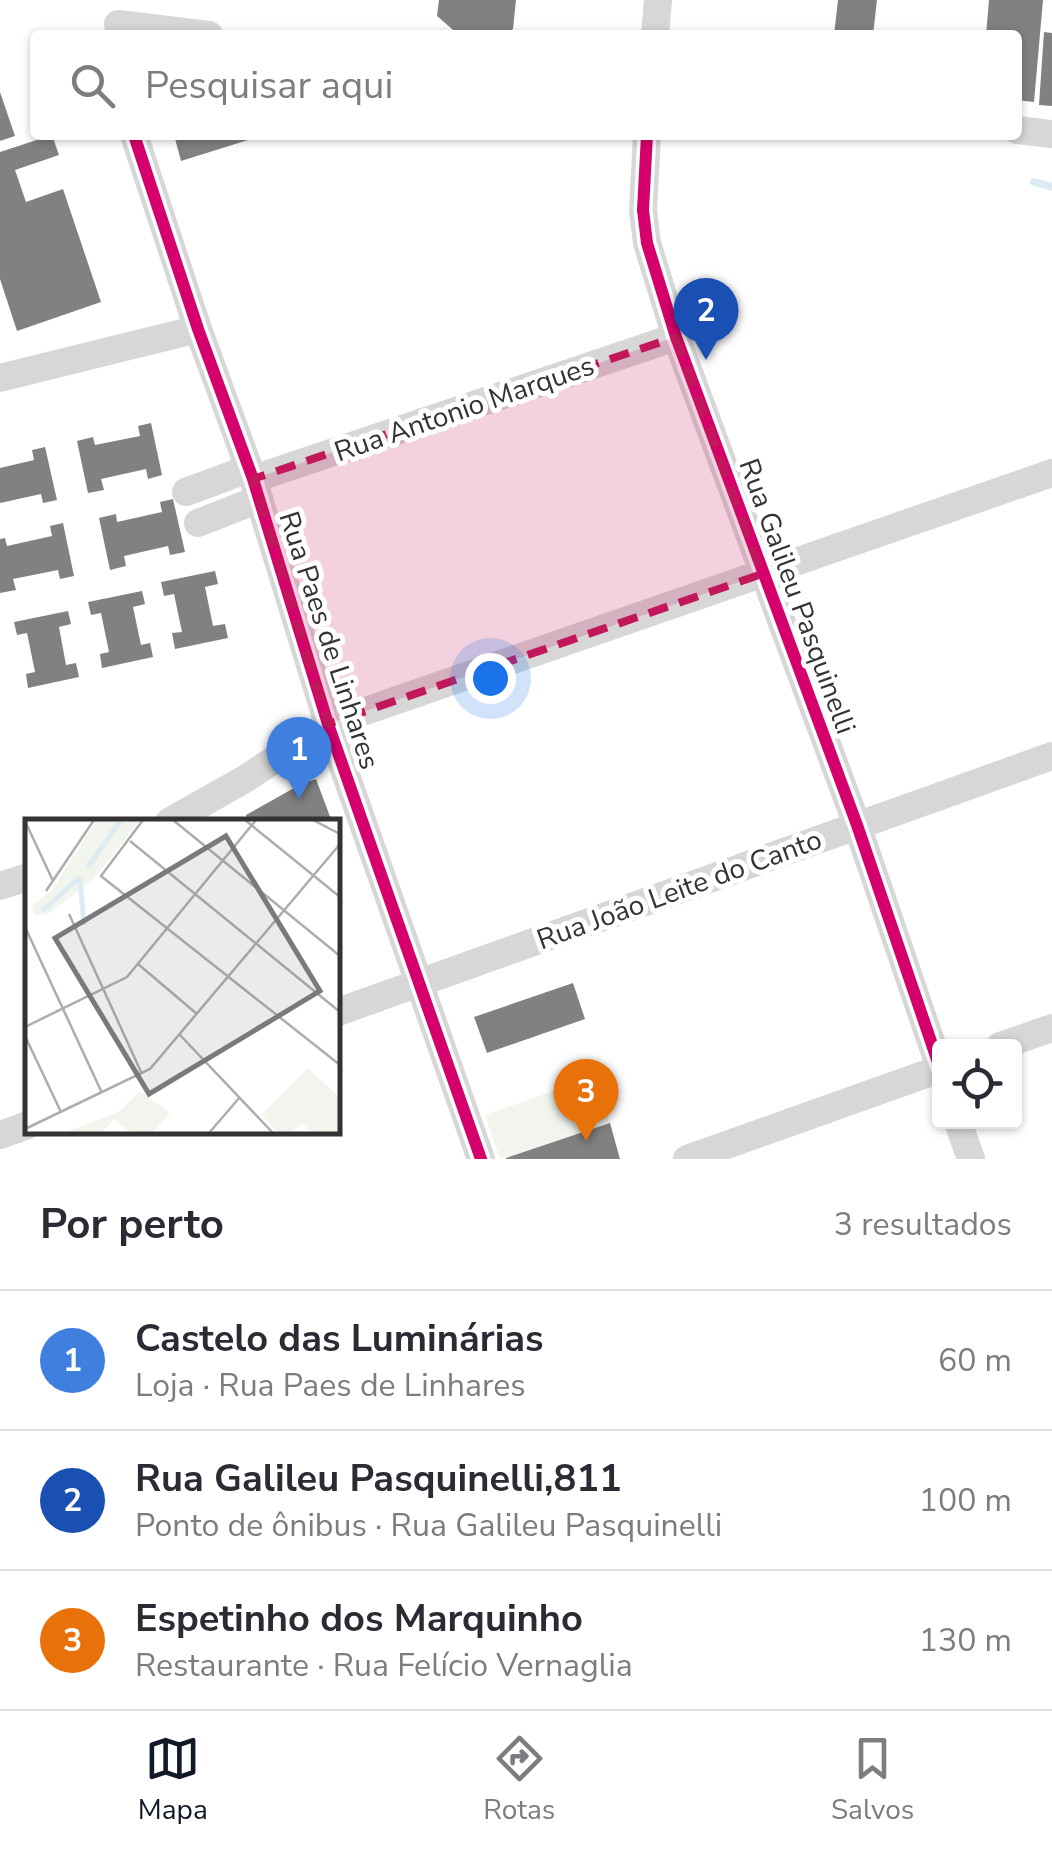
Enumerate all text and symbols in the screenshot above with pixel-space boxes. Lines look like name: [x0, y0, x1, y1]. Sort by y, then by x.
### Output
search box: [30, 30, 1022, 140]
icon: search: [65, 58, 120, 113]
text: Pesquisar aqui: [145, 60, 393, 111]
pin: 2: [674, 278, 738, 360]
street label: Rua Antonio Marques: [329, 347, 599, 471]
street label: Rua Galileu Pasquinelli: [730, 454, 865, 739]
street label: Rua Paes de Linhares: [269, 507, 389, 774]
your location: [465, 653, 516, 704]
pin: 1: [266, 716, 332, 799]
inset map: [25, 819, 340, 1134]
street label: Rua João Leite do Canto: [532, 821, 827, 959]
map controls: [932, 1039, 1022, 1129]
button: locate: [932, 1039, 1022, 1129]
pin: 3: [554, 1058, 618, 1141]
text: Por perto: [40, 1196, 224, 1253]
text: 3 resultados: [834, 1203, 1012, 1246]
text: Castelo das Luminárias: [135, 1313, 544, 1364]
text: 1: [63, 1339, 82, 1382]
text: 60 m: [938, 1339, 1012, 1382]
text: Loja · Rua Paes de Linhares: [135, 1364, 526, 1407]
text: Rua Galileu Pasquinelli,811: [135, 1453, 622, 1504]
text: 2: [63, 1479, 82, 1522]
text: 100 m: [919, 1479, 1012, 1522]
text: Ponto de ônibus · Rua Galileu Pasquinelli: [135, 1504, 722, 1547]
text: Espetinho dos Marquinho: [135, 1593, 583, 1644]
text: 3: [63, 1619, 82, 1662]
text: 130 m: [919, 1619, 1012, 1662]
text: Restaurante · Rua Felício Vernaglia: [135, 1644, 633, 1687]
tab: Mapa: [138, 1731, 208, 1829]
tab: Rotas: [483, 1731, 555, 1829]
tab: Salvos: [831, 1731, 914, 1829]

